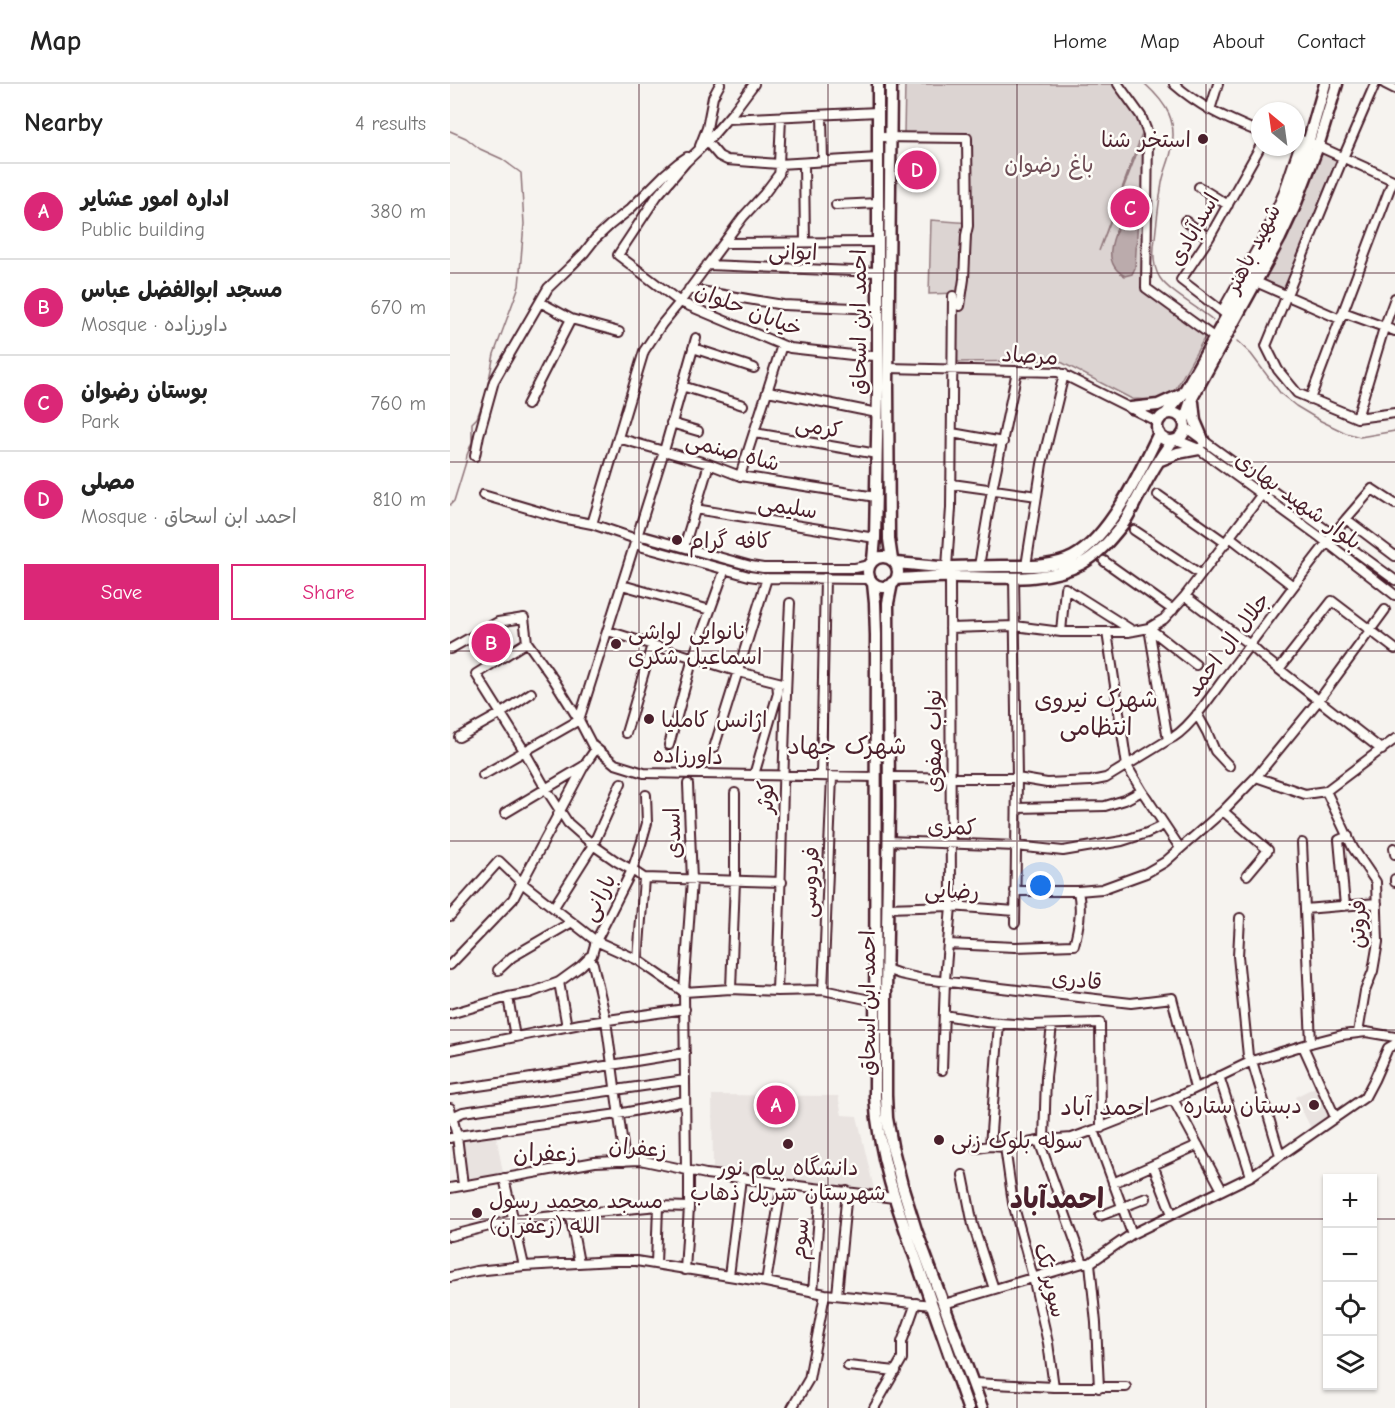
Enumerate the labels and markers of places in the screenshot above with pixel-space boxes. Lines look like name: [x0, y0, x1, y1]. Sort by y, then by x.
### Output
place label: استخر شنا: [1101, 127, 1191, 153]
marker: استخر شنا: [1196, 132, 1210, 146]
pin: D: [898, 148, 936, 193]
pin: C: [1110, 186, 1150, 230]
place label: کافه گرام: [689, 528, 772, 558]
marker: کافه گرام: [670, 533, 684, 547]
place label: نانوایی لواشی اسماعیل شکری: [628, 619, 762, 670]
pin: B: [472, 620, 510, 666]
marker: نانوایی لواشی اسماعیل شکری: [609, 637, 623, 651]
place label: اژانس کاملیا: [661, 707, 767, 733]
marker: اژانس کاملیا: [642, 712, 656, 726]
pin: A: [756, 1082, 796, 1128]
place label: دبستان ستاره: [1183, 1093, 1302, 1119]
marker: دبستان ستاره: [1307, 1098, 1321, 1112]
place label: سوله بلوک زنی: [951, 1128, 1083, 1155]
marker: سوله بلوک زنی: [932, 1133, 946, 1147]
marker: دانشگاه پیام نور شهرستان سرپل ذهاب: [781, 1137, 795, 1151]
place label: دانشگاه پیام نور شهرستان سرپل ذهاب: [690, 1155, 886, 1207]
place label: مسجد محمد رسول الله (زعفران): [489, 1188, 663, 1239]
marker: مسجد محمد رسول الله (زعفران): [470, 1206, 484, 1220]

